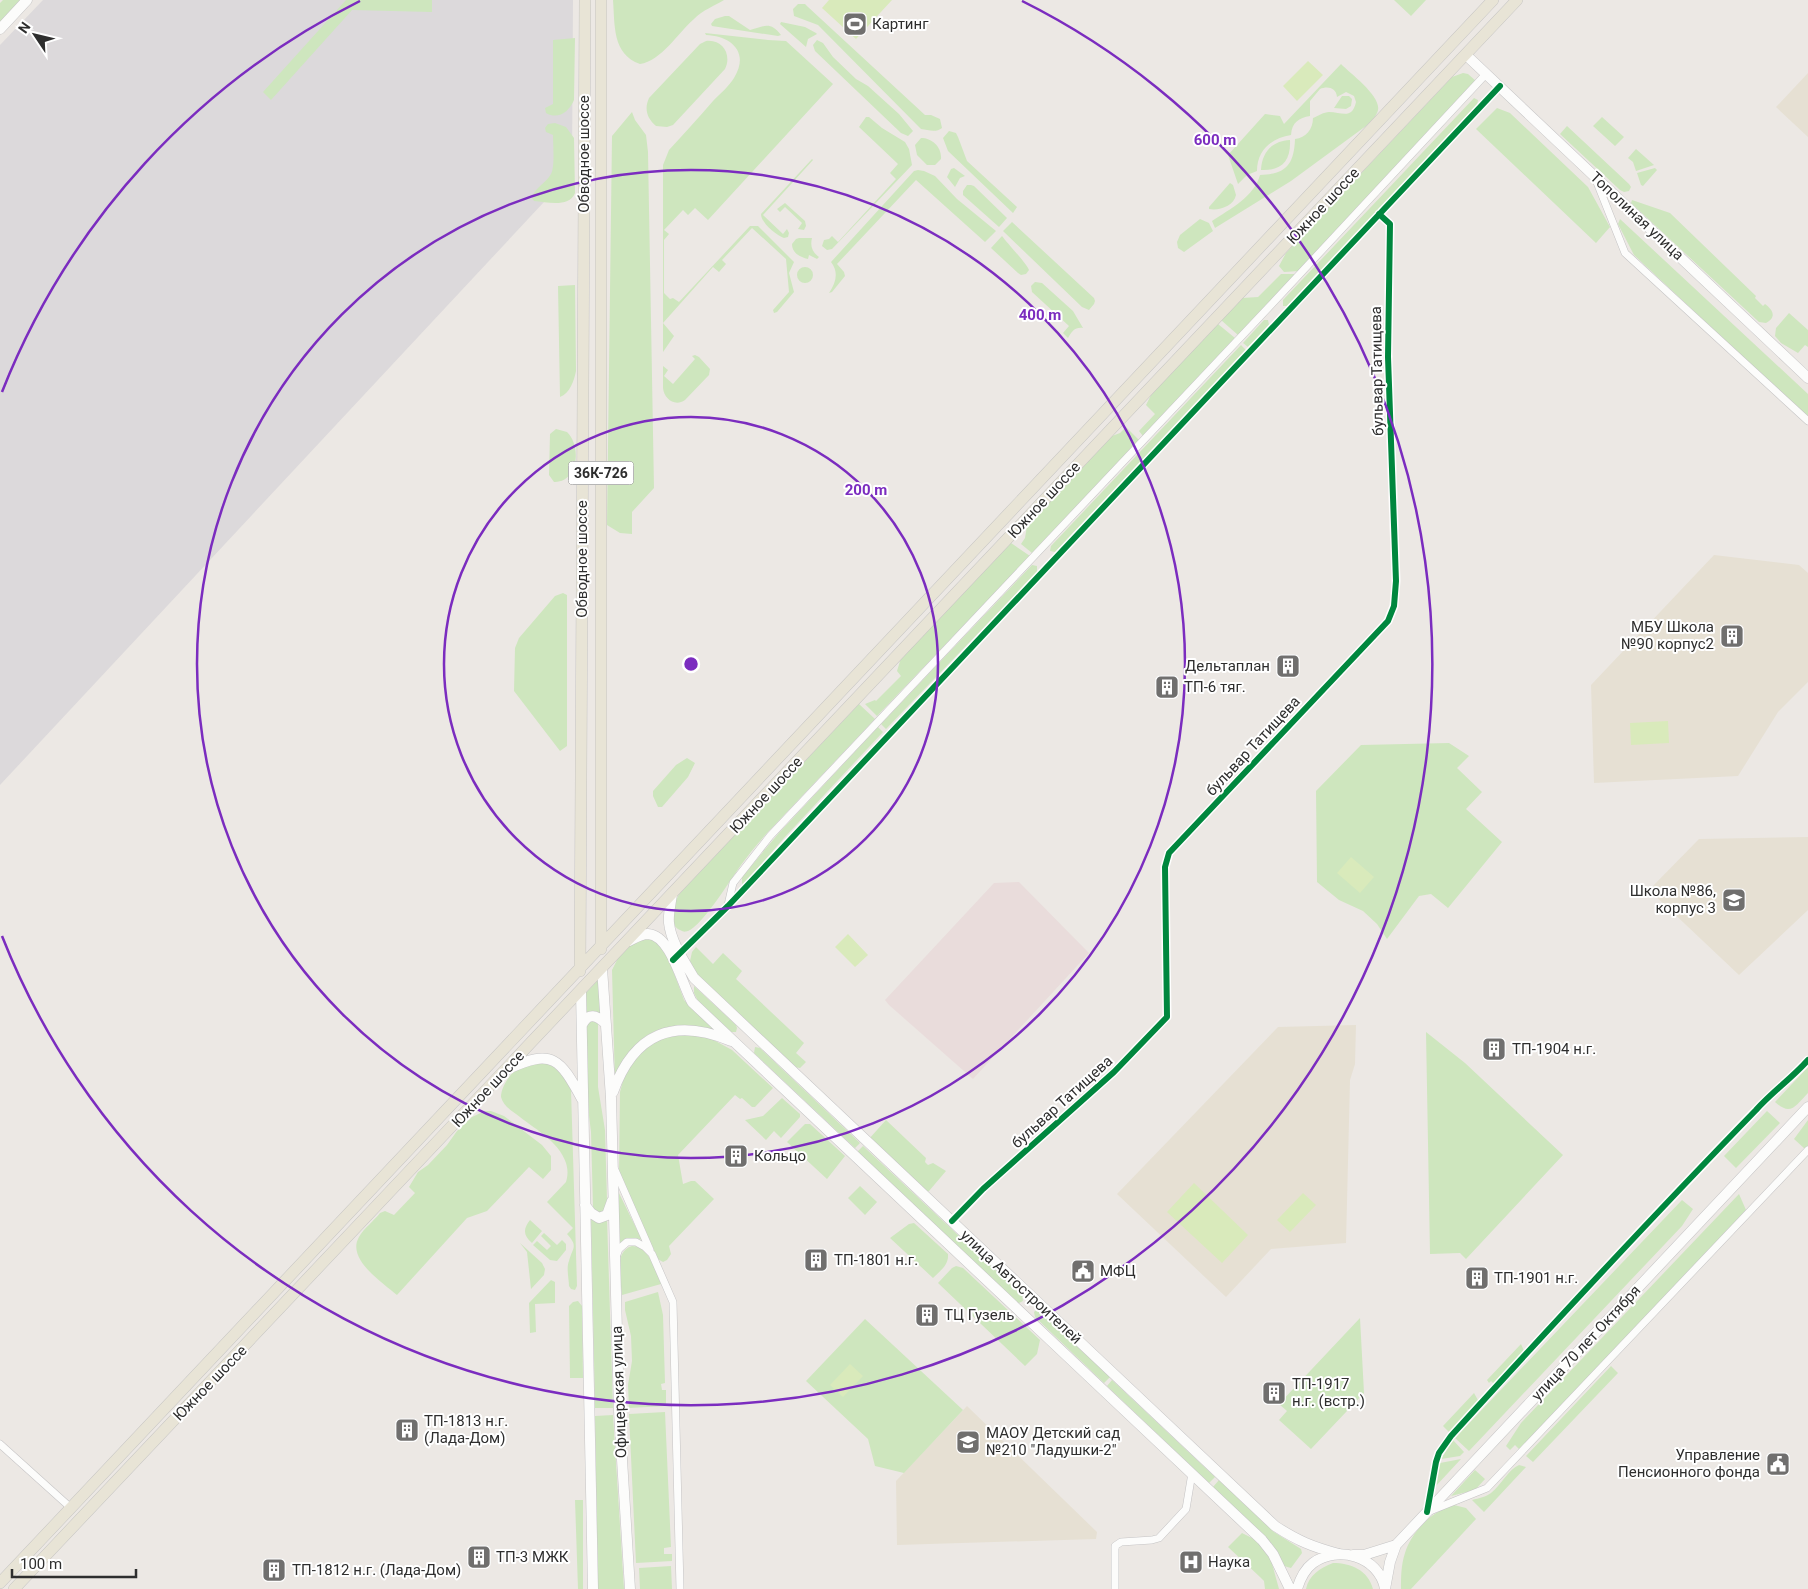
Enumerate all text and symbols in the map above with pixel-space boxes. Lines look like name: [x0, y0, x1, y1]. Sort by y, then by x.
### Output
north arrow: [10, 10, 60, 60]
sports icon: Картинг: [842, 11, 868, 37]
place label: Картинг: [872, 15, 929, 33]
text: N: [15, 19, 34, 36]
street label: Обводное шоссе: [575, 95, 593, 213]
text: 600 m: [1194, 131, 1236, 149]
street label: Южное шоссе: [1283, 164, 1363, 248]
street label: Тополиная улица: [1587, 168, 1687, 264]
text: 400 m: [1019, 306, 1061, 324]
street label: бульвар Татищева: [1367, 306, 1387, 436]
street label: Южное шоссе: [1004, 458, 1084, 542]
road number: 36К-726: [568, 462, 634, 484]
text: 200 m: [845, 481, 887, 499]
street label: Обводное шоссе: [573, 500, 591, 618]
place label: МБУ Школа №90 корпус2: [1621, 618, 1714, 653]
building icon: МБУ Школа №90 корпус2: [1719, 623, 1745, 649]
building icon: Дельтаплан: [1275, 653, 1301, 679]
centre of rings: [682, 655, 700, 673]
place label: Дельтаплан: [1185, 657, 1270, 675]
building icon: ТП-6 тяг.: [1154, 674, 1180, 700]
place label: ТП-6 тяг.: [1184, 678, 1246, 696]
street label: бульвар Татищева: [1202, 692, 1304, 800]
street label: Южное шоссе: [726, 753, 806, 837]
place label: Школа №86, корпус 3: [1630, 882, 1716, 917]
school or university icon: Школа №86, корпус 3: [1721, 887, 1747, 913]
building icon: ТП-1904 н.г.: [1481, 1036, 1507, 1062]
place label: ТП-1904 н.г.: [1512, 1040, 1596, 1058]
street label: Южное шоссе: [448, 1047, 528, 1131]
street label: бульвар Татищева: [1008, 1052, 1116, 1152]
building icon: Кольцо: [723, 1143, 749, 1169]
place label: Кольцо: [754, 1147, 806, 1165]
street label: улица Автостроителей: [957, 1226, 1085, 1348]
building icon: ТП-1801 н.г.: [803, 1247, 829, 1273]
place label: ТП-1801 н.г.: [834, 1251, 918, 1269]
public building icon: МФЦ: [1070, 1258, 1096, 1284]
place label: МФЦ: [1100, 1262, 1136, 1280]
building icon: ТП-1901 н.г.: [1464, 1265, 1490, 1291]
place label: ТП-1901 н.г.: [1494, 1269, 1578, 1287]
street label: улица 70 лет Октября: [1528, 1281, 1644, 1405]
building icon: ТЦ Гузель: [914, 1302, 940, 1328]
place label: ТЦ Гузель: [944, 1306, 1014, 1324]
street label: Офицерская улица: [608, 1326, 630, 1458]
street label: Южное шоссе: [169, 1341, 251, 1425]
place label: ТП-1917 н.г. (встр.): [1292, 1375, 1365, 1410]
building icon: ТП-1917 н.г. (встр.): [1261, 1380, 1287, 1406]
place label: ТП-1813 н.г. (Лада-Дом): [424, 1412, 508, 1447]
building icon: ТП-1813 н.г. (Лада-Дом): [394, 1417, 420, 1443]
place label: МАОУ Детский сад №210 "Ладушки-2": [986, 1424, 1120, 1459]
school or university icon: МАОУ Детский сад №210 "Ладушки-2": [955, 1429, 981, 1455]
place label: Управление Пенсионного фонда: [1618, 1446, 1760, 1481]
public building icon: Управление Пенсионного фонда: [1765, 1451, 1791, 1477]
building icon: ТП-3 МЖК: [466, 1544, 492, 1570]
scale bar: [12, 1546, 136, 1578]
place label: ТП-3 МЖК: [496, 1548, 569, 1566]
hospital icon: Наука: [1178, 1549, 1204, 1575]
place label: Наука: [1208, 1553, 1250, 1571]
text: 100 m: [20, 1555, 62, 1573]
building icon: ТП-1812 н.г. (Лада-Дом): [261, 1557, 287, 1583]
place label: ТП-1812 н.г. (Лада-Дом): [292, 1561, 461, 1579]

